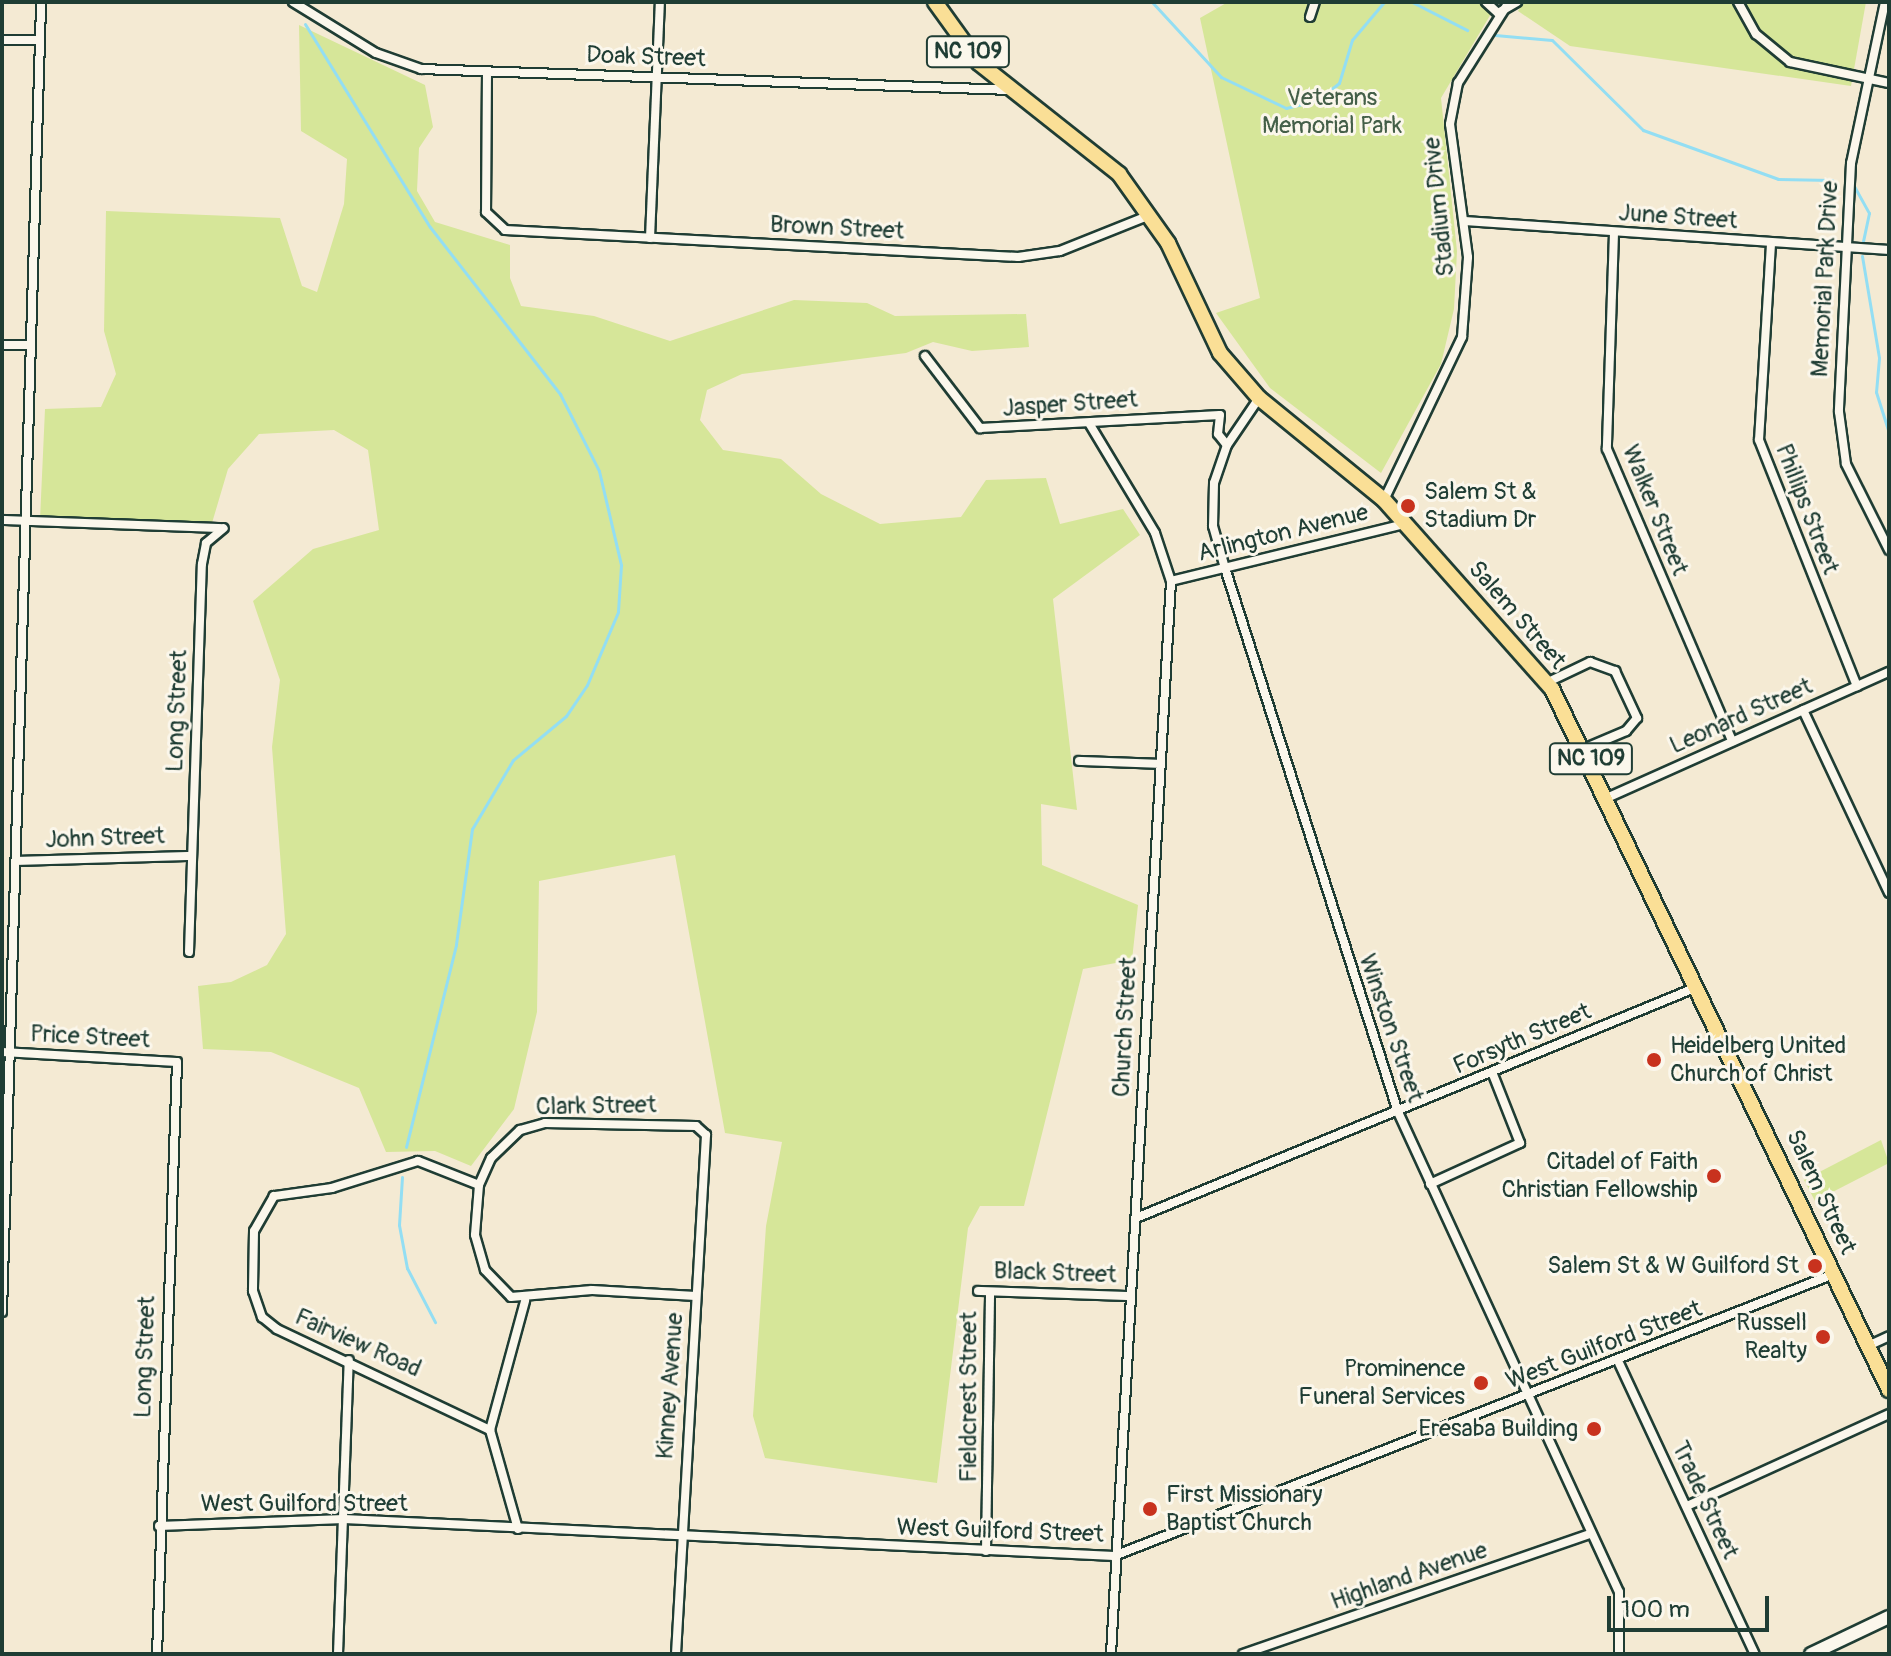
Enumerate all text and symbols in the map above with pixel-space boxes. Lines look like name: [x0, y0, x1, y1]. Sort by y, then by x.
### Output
road number: NC 109: [924, 34, 1012, 70]
street label: Doak Street: [586, 41, 706, 73]
park label: Veterans Memorial Park: [1262, 84, 1402, 140]
street label: Stadium Drive: [1417, 136, 1461, 278]
street label: Memorial Park Drive: [1805, 180, 1845, 378]
street label: June Street: [1618, 198, 1738, 236]
street label: Brown Street: [769, 210, 905, 246]
street label: Jasper Street: [1001, 385, 1139, 423]
street label: Phillips Street: [1769, 440, 1845, 578]
street label: Walker Street: [1616, 441, 1694, 579]
place label: Salem St & Stadium Dr: [1424, 478, 1537, 534]
marker: Salem St & Stadium Dr: [1399, 497, 1417, 515]
street label: Arlington Avenue: [1195, 498, 1371, 568]
street label: Salem Street: [1462, 555, 1572, 675]
street label: Long Street: [160, 649, 194, 773]
street label: Leonard Street: [1665, 672, 1817, 760]
road number: NC 109: [1547, 741, 1635, 777]
street label: John Street: [45, 822, 165, 854]
street label: Winston Street: [1352, 950, 1430, 1106]
street label: Church Street: [1107, 956, 1143, 1098]
street label: Forsyth Street: [1449, 997, 1595, 1081]
street label: Price Street: [29, 1019, 151, 1055]
place label: Heidelberg United Church of Christ: [1670, 1032, 1846, 1088]
marker: Heidelberg United Church of Christ: [1645, 1051, 1663, 1069]
street label: Clark Street: [535, 1091, 657, 1121]
street label: Salem Street: [1780, 1125, 1862, 1259]
place label: Citadel of Faith Christian Fellowship: [1502, 1148, 1698, 1204]
marker: Citadel of Faith Christian Fellowship: [1705, 1167, 1723, 1185]
place label: Salem St & W Guilford St: [1547, 1252, 1799, 1280]
street label: Black Street: [993, 1256, 1117, 1290]
marker: Salem St & W Guilford St: [1806, 1257, 1824, 1275]
street label: West Guilford Street: [1502, 1294, 1706, 1396]
street label: Long Street: [128, 1295, 162, 1419]
street label: Fairview Road: [290, 1302, 426, 1384]
place label: Russell Realty: [1736, 1309, 1807, 1365]
street label: Kinney Avenue: [651, 1312, 689, 1460]
street label: Fieldcrest Street: [955, 1312, 983, 1482]
marker: Russell Realty: [1814, 1328, 1832, 1346]
place label: Prominence Funeral Services: [1298, 1355, 1465, 1411]
marker: Prominence Funeral Services: [1472, 1374, 1490, 1392]
place label: Eresaba Building: [1418, 1415, 1578, 1443]
marker: Eresaba Building: [1585, 1420, 1603, 1438]
street label: Trade Street: [1665, 1437, 1745, 1563]
place label: First Missionary Baptist Church: [1166, 1481, 1322, 1537]
street label: West Guilford Street: [200, 1490, 408, 1518]
marker: First Missionary Baptist Church: [1141, 1500, 1159, 1518]
street label: West Guilford Street: [896, 1513, 1104, 1549]
street label: Highland Avenue: [1327, 1536, 1491, 1616]
scale bar: [1611, 1580, 1773, 1630]
text: 100 m: [1621, 1595, 1690, 1624]

